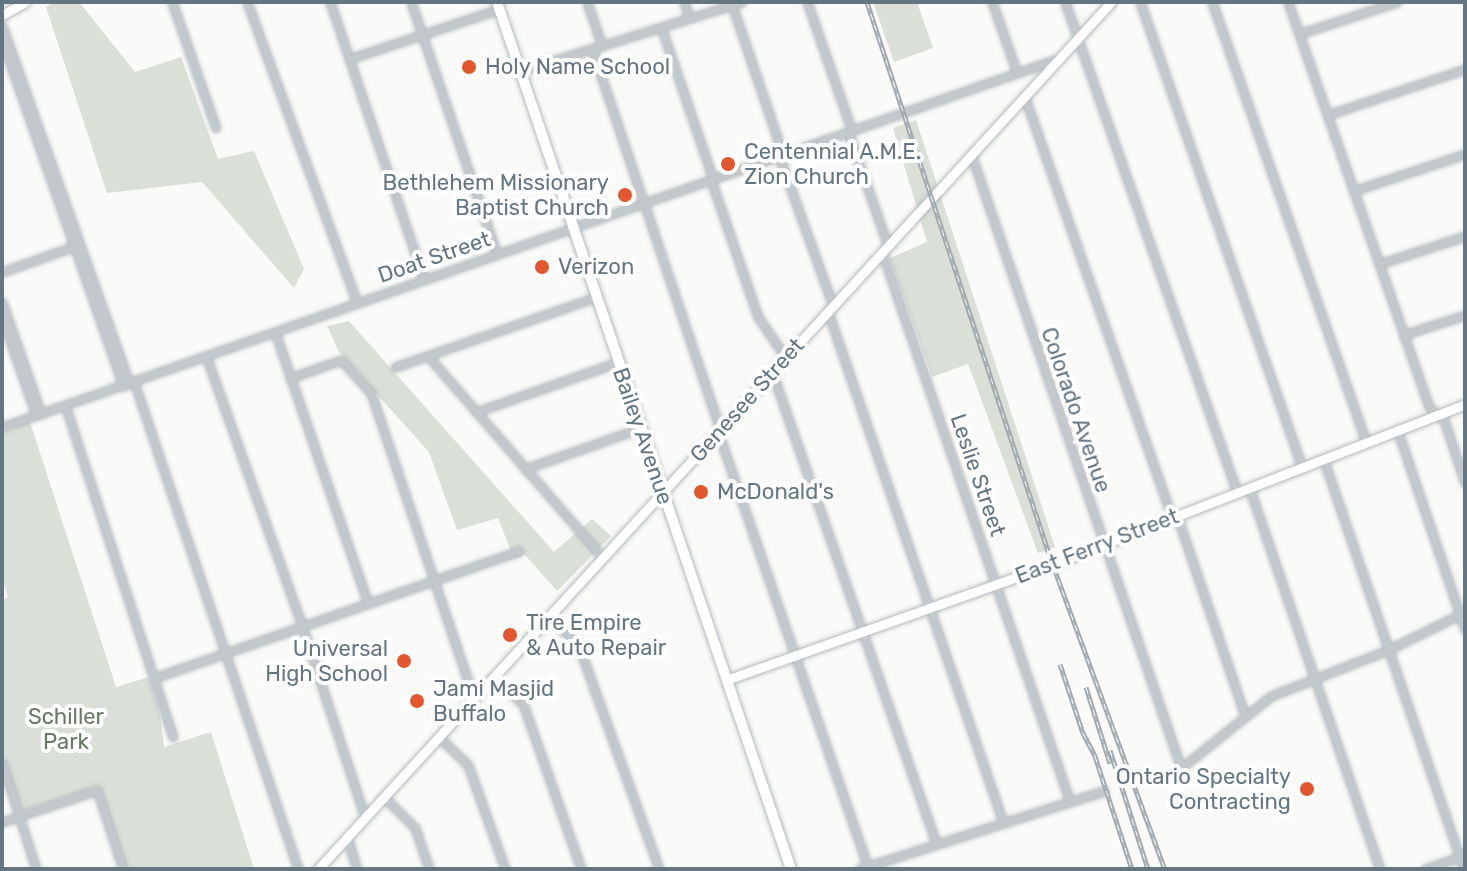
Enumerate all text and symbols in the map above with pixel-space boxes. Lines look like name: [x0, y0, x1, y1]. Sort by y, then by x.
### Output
place label: Holy Name School: [485, 54, 671, 80]
marker: Holy Name School: [460, 58, 478, 76]
place label: Centennial A.M.E. Zion Church: [744, 138, 922, 190]
marker: Centennial A.M.E. Zion Church: [719, 155, 737, 173]
place label: Bethlehem Missionary Baptist Church: [383, 169, 609, 220]
marker: Bethlehem Missionary Baptist Church: [616, 186, 634, 204]
street label: Doat Street: [374, 225, 494, 289]
place label: Verizon: [558, 254, 634, 280]
marker: Verizon: [533, 258, 551, 276]
street label: Colorado Avenue: [1035, 324, 1117, 496]
street label: Genesee Street: [684, 333, 810, 467]
street label: Bailey Avenue: [607, 364, 679, 508]
street label: Leslie Street: [945, 410, 1011, 540]
place label: McDonald's: [717, 479, 834, 505]
marker: McDonald's: [692, 483, 710, 501]
street label: East Ferry Street: [1011, 503, 1183, 589]
place label: Tire Empire & Auto Repair: [526, 609, 667, 660]
marker: Tire Empire & Auto Repair: [501, 626, 519, 644]
place label: Universal High School: [265, 635, 388, 686]
marker: Universal High School: [395, 652, 413, 670]
place label: Jami Masjid Buffalo: [433, 675, 554, 726]
marker: Jami Masjid Buffalo: [408, 692, 426, 710]
park label: Schiller Park: [28, 703, 104, 754]
place label: Ontario Specialty Contracting: [1116, 763, 1291, 814]
marker: Ontario Specialty Contracting: [1298, 780, 1316, 798]

